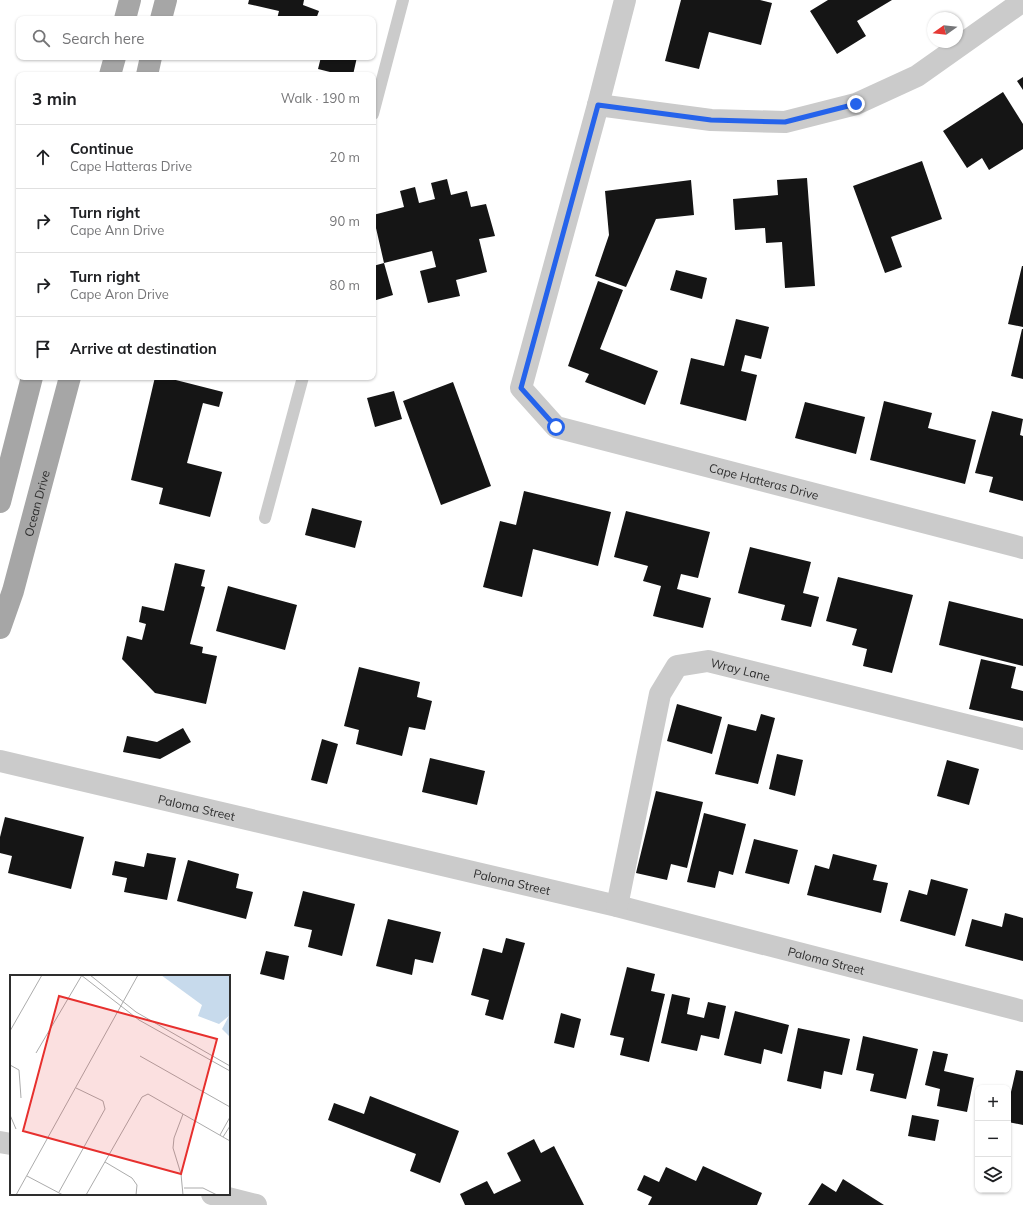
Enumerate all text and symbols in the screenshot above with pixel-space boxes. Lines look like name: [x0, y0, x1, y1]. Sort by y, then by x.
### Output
north arrow: [927, 12, 963, 48]
search box: [16, 16, 376, 60]
icon: search: [30, 27, 52, 49]
text: Search here: [62, 29, 144, 48]
text: 3 min: [32, 88, 77, 109]
text: Walk · 190 m: [281, 90, 360, 106]
route end: [847, 95, 865, 113]
text: Continue: [70, 139, 133, 158]
icon: ahead: [32, 146, 54, 168]
text: 20 m: [330, 149, 360, 165]
text: Cape Hatteras Drive: [70, 158, 192, 174]
text: Turn right: [70, 203, 140, 222]
icon: right: [32, 210, 54, 232]
text: 90 m: [330, 213, 360, 229]
text: Cape Ann Drive: [70, 222, 164, 238]
text: Turn right: [70, 267, 140, 286]
icon: right: [32, 274, 54, 296]
text: 80 m: [330, 277, 360, 293]
text: Cape Aron Drive: [70, 286, 169, 302]
icon: arrive: [32, 338, 54, 360]
text: Arrive at destination: [70, 339, 217, 358]
route start: [547, 418, 565, 436]
street label: Cape Hatteras Drive: [708, 459, 821, 502]
street label: Ocean Drive: [20, 468, 52, 538]
street label: Wray Lane: [709, 654, 772, 684]
street label: Paloma Street: [157, 791, 237, 824]
street label: Paloma Street: [472, 865, 552, 898]
street label: Paloma Street: [786, 943, 866, 977]
inset map: [10, 975, 230, 1195]
map controls: [975, 1085, 1011, 1193]
button: +: [975, 1085, 1011, 1121]
button: −: [975, 1121, 1011, 1157]
button: layers: [975, 1157, 1011, 1193]

